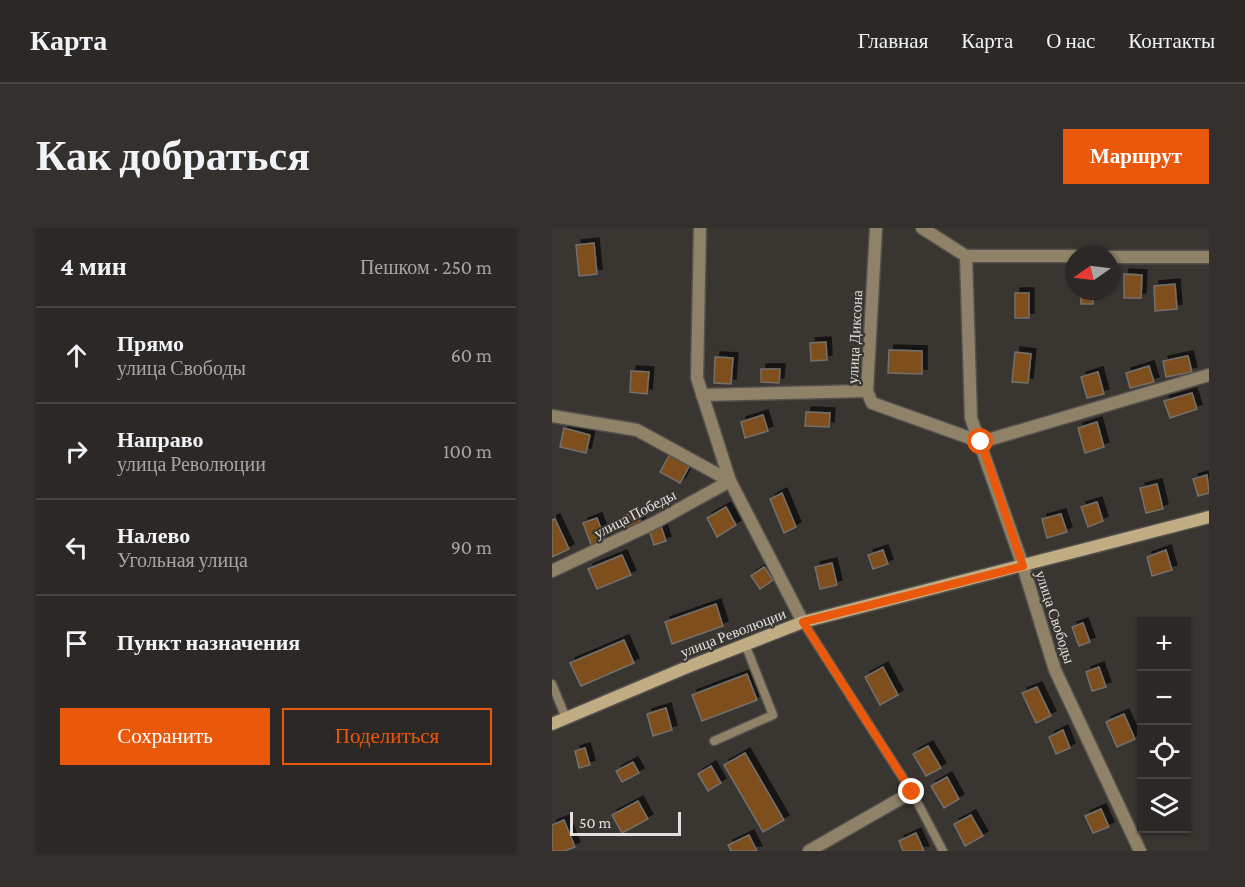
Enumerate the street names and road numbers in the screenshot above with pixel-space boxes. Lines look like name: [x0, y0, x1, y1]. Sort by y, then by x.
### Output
street label: улица Диксона: [845, 289, 865, 384]
street label: улица Победы: [591, 486, 679, 542]
street label: улица Свободы: [1032, 569, 1078, 665]
street label: улица Революции: [678, 606, 788, 660]

